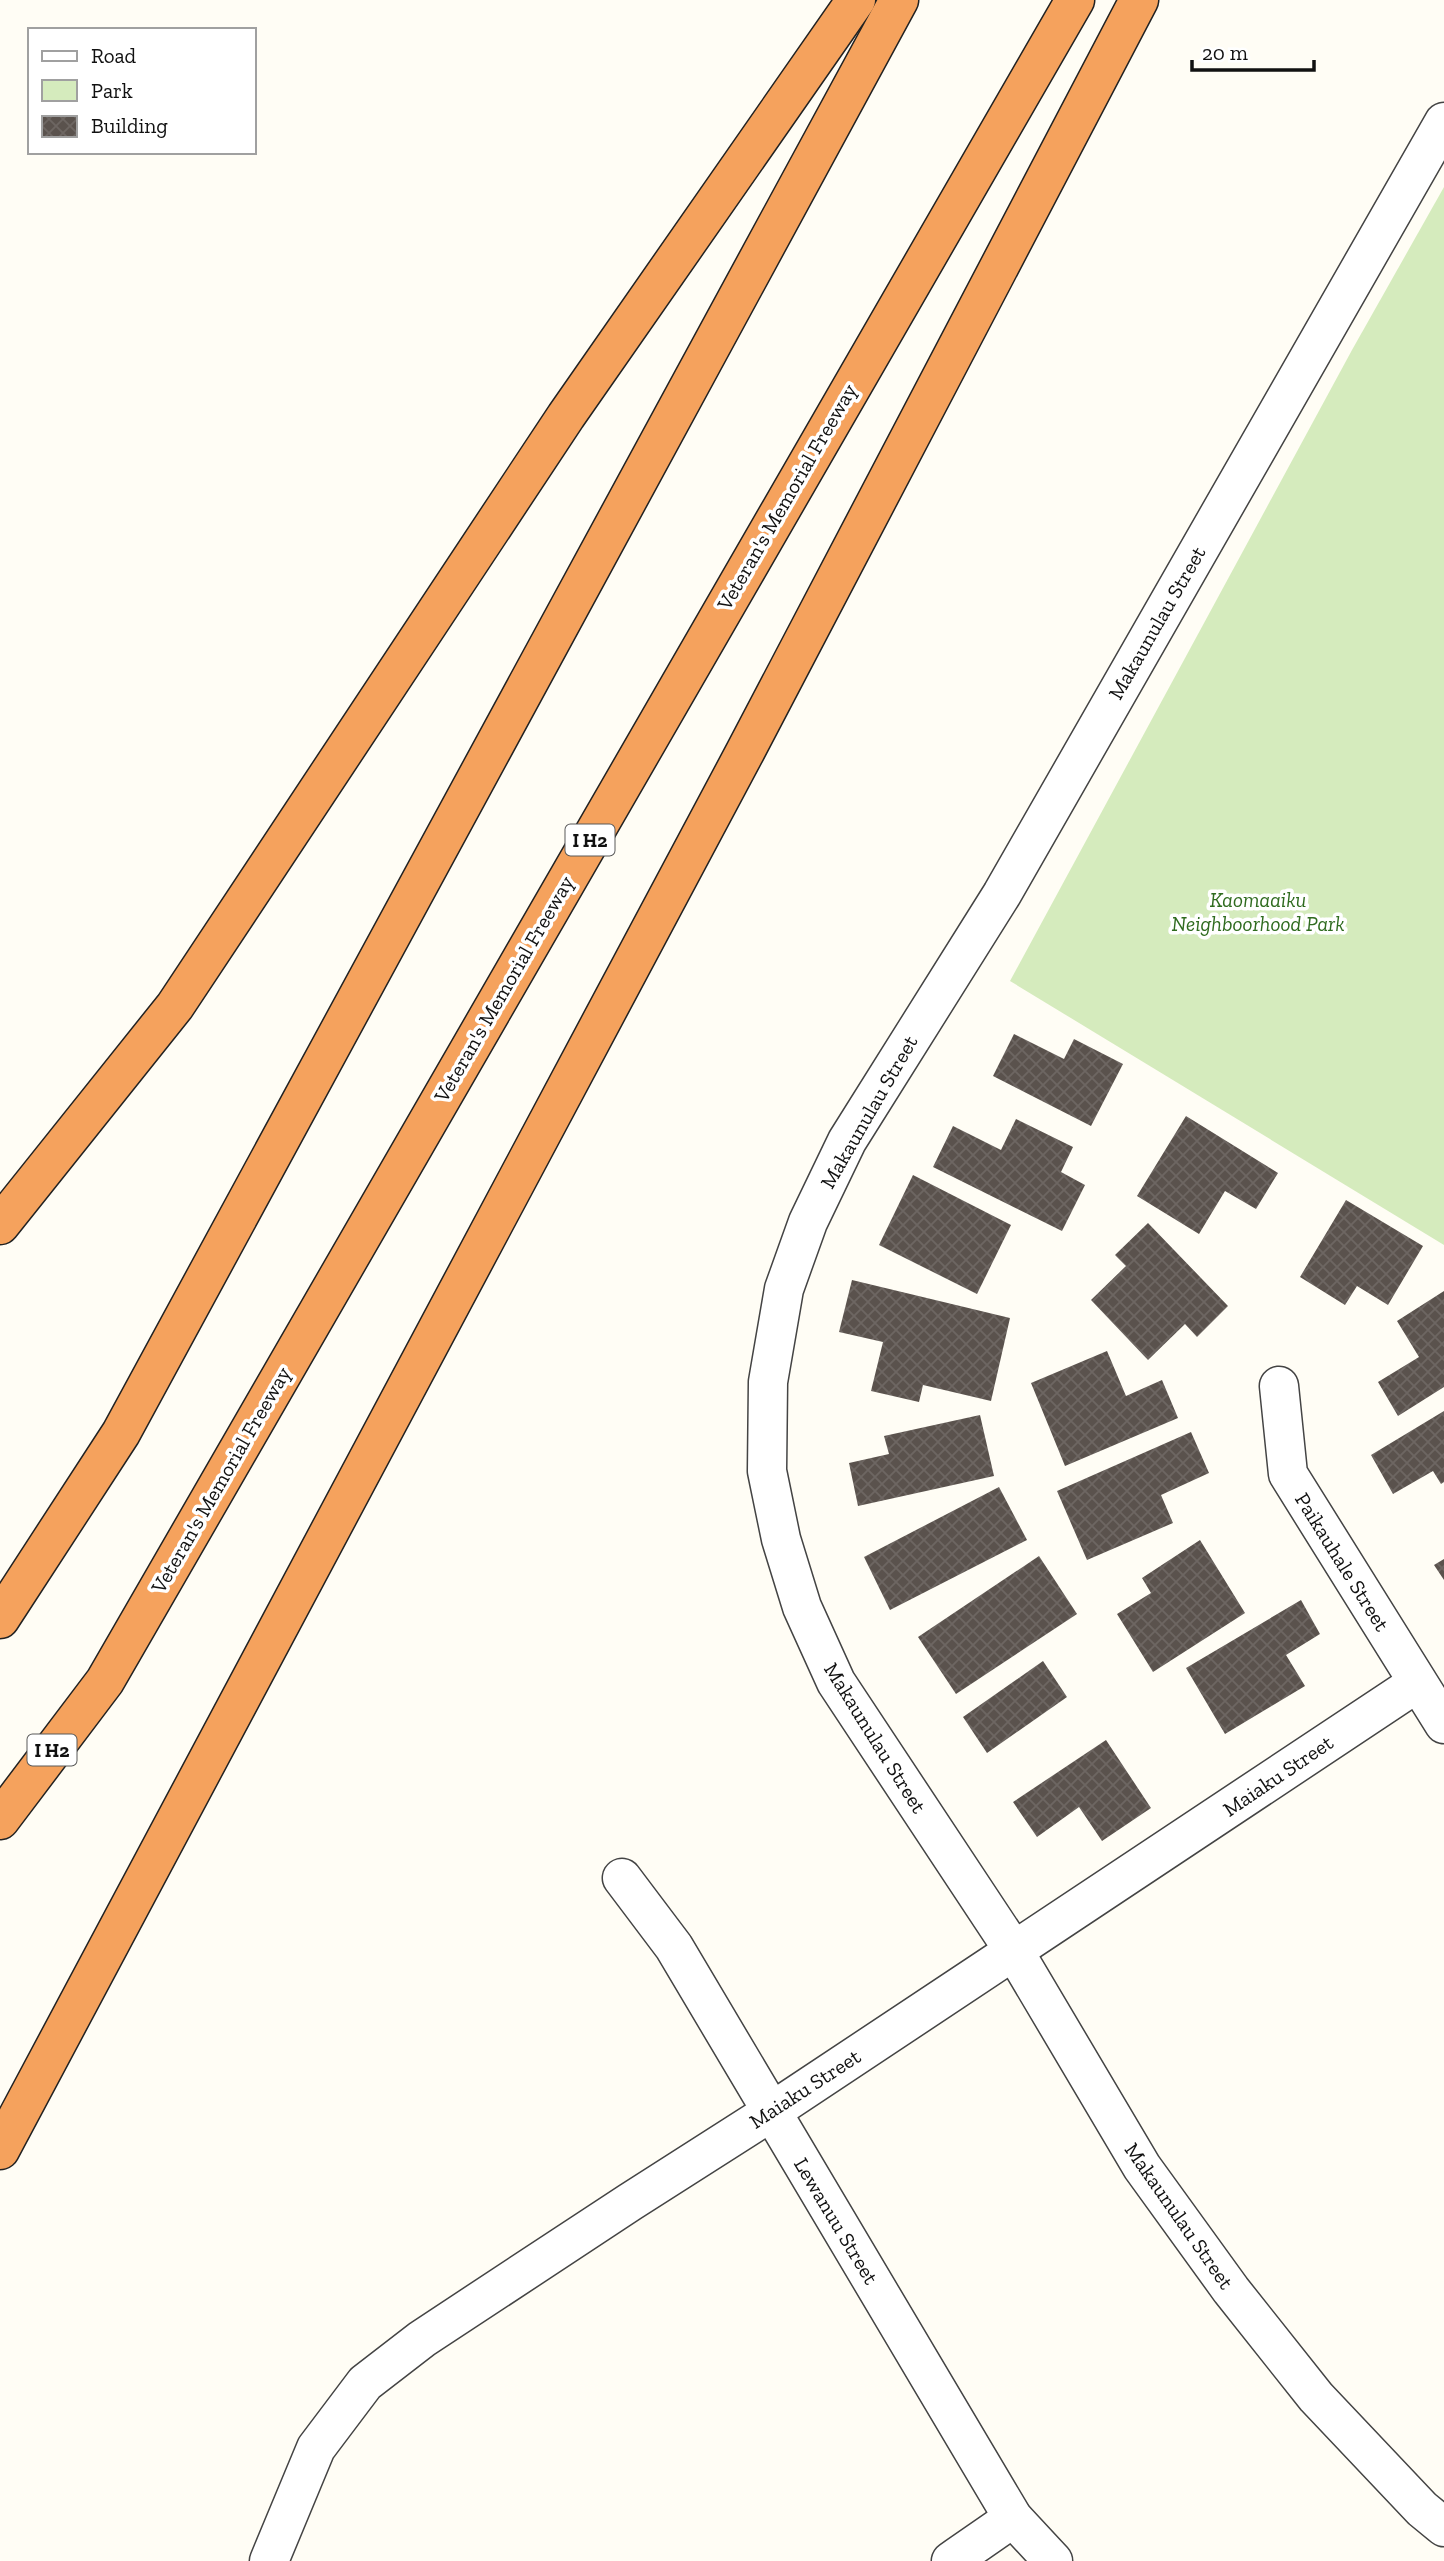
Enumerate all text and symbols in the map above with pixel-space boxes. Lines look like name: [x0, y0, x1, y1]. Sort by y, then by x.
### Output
legend: [28, 28, 256, 154]
scale bar: [1192, 28, 1314, 72]
text: 20 m: [1202, 40, 1248, 65]
text: Road: [91, 43, 137, 68]
text: Park: [91, 78, 133, 103]
text: Building: [91, 113, 168, 138]
street label: Veteran's Memorial Freeway: [711, 379, 862, 615]
street label: Makaunulau Street: [1103, 542, 1211, 704]
road number: I H2: [566, 824, 614, 856]
street label: Veteran's Memorial Freeway: [428, 871, 579, 1107]
park label: Kaomaaiku Neighboorhood Park: [1171, 887, 1345, 936]
street label: Makaunulau Street: [815, 1031, 923, 1193]
street label: Veteran's Memorial Freeway: [145, 1362, 296, 1598]
street label: Paikauhale Street: [1290, 1488, 1395, 1636]
street label: Makaunulau Street: [819, 1658, 932, 1818]
street label: Maiaku Street: [1218, 1730, 1338, 1822]
road number: I H2: [28, 1734, 76, 1766]
street label: Maiaku Street: [745, 2043, 865, 2134]
street label: Makaunulau Street: [1120, 2138, 1239, 2294]
street label: Lewanuu Street: [789, 2153, 884, 2289]

